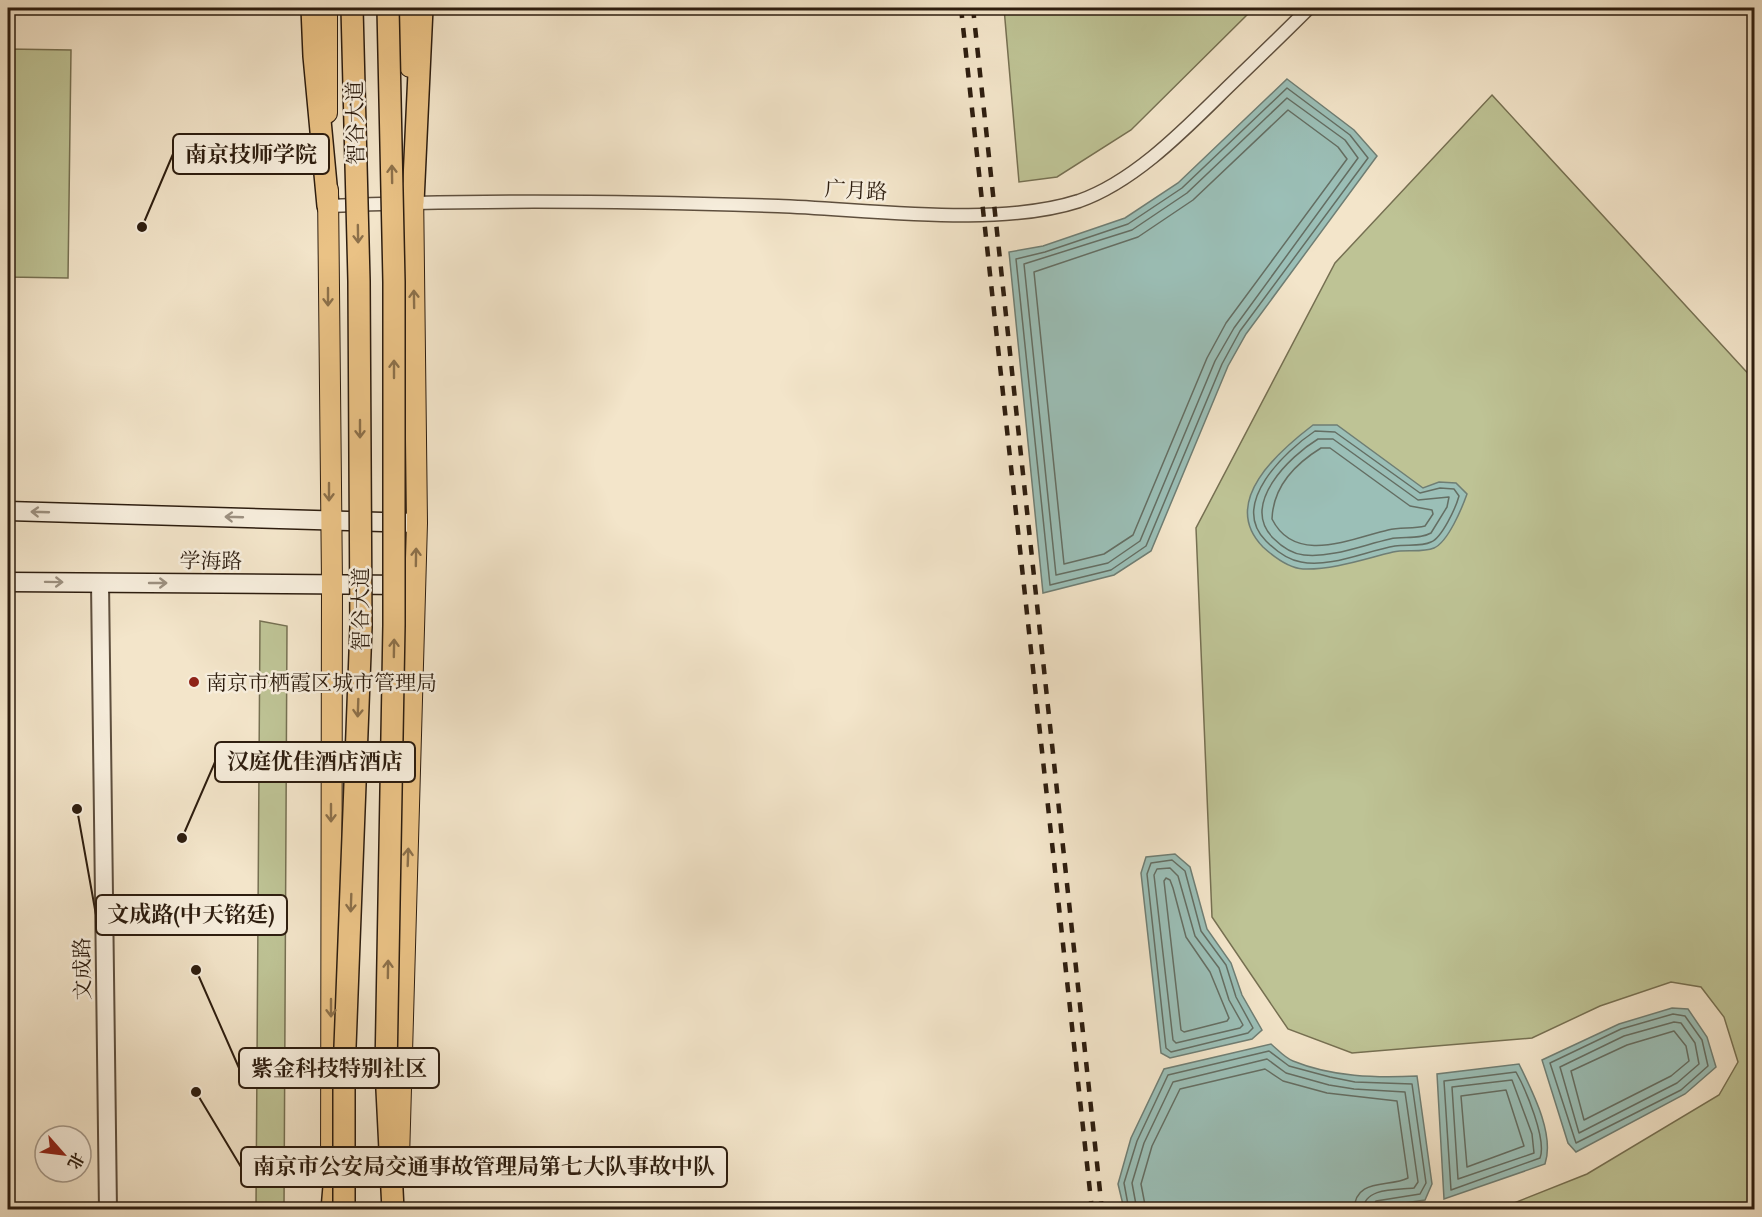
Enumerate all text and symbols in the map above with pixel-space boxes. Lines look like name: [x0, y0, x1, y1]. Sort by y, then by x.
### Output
street label: 智谷大道: [341, 81, 369, 165]
callout: 南京技师学院: [173, 134, 329, 174]
text: 南京技师学院: [185, 140, 317, 169]
one-way arrow: [386, 165, 397, 185]
street label: 广月路: [824, 175, 888, 205]
one-way arrow: [352, 223, 363, 243]
one-way arrow: [322, 286, 334, 306]
one-way arrow: [408, 290, 420, 310]
one-way arrow: [388, 360, 400, 380]
one-way arrow: [354, 418, 366, 438]
one-way arrow: [323, 481, 335, 501]
one-way arrow: [30, 506, 50, 517]
one-way arrow: [225, 512, 245, 523]
street label: 学海路: [180, 547, 243, 574]
one-way arrow: [410, 548, 422, 568]
street label: 智谷大道: [347, 567, 374, 651]
one-way arrow: [43, 577, 63, 588]
one-way arrow: [148, 577, 168, 589]
one-way arrow: [388, 639, 400, 659]
place label: 南京市栖霞区城市管理局: [206, 669, 437, 696]
marker: 南京市栖霞区城市管理局: [187, 675, 201, 689]
one-way arrow: [352, 697, 364, 717]
callout: 汉庭优佳酒店酒店: [215, 742, 415, 782]
text: 汉庭优佳酒店酒店: [227, 747, 403, 776]
one-way arrow: [325, 802, 337, 822]
one-way arrow: [402, 848, 413, 868]
one-way arrow: [345, 892, 356, 912]
callout: 文成路(中天铭廷): [96, 895, 287, 935]
text: 文成路(中天铭廷): [107, 900, 275, 929]
street label: 文成路: [68, 937, 96, 1001]
one-way arrow: [382, 960, 394, 980]
one-way arrow: [325, 997, 337, 1017]
callout: 紫金科技特别社区: [239, 1048, 439, 1088]
text: 紫金科技特别社区: [251, 1054, 427, 1083]
north arrow: [33, 1124, 93, 1184]
callout: 南京市公安局交通事故管理局第七大队事故中队: [241, 1147, 727, 1187]
text: 北: [63, 1149, 89, 1173]
text: 南京市公安局交通事故管理局第七大队事故中队: [253, 1152, 715, 1181]

